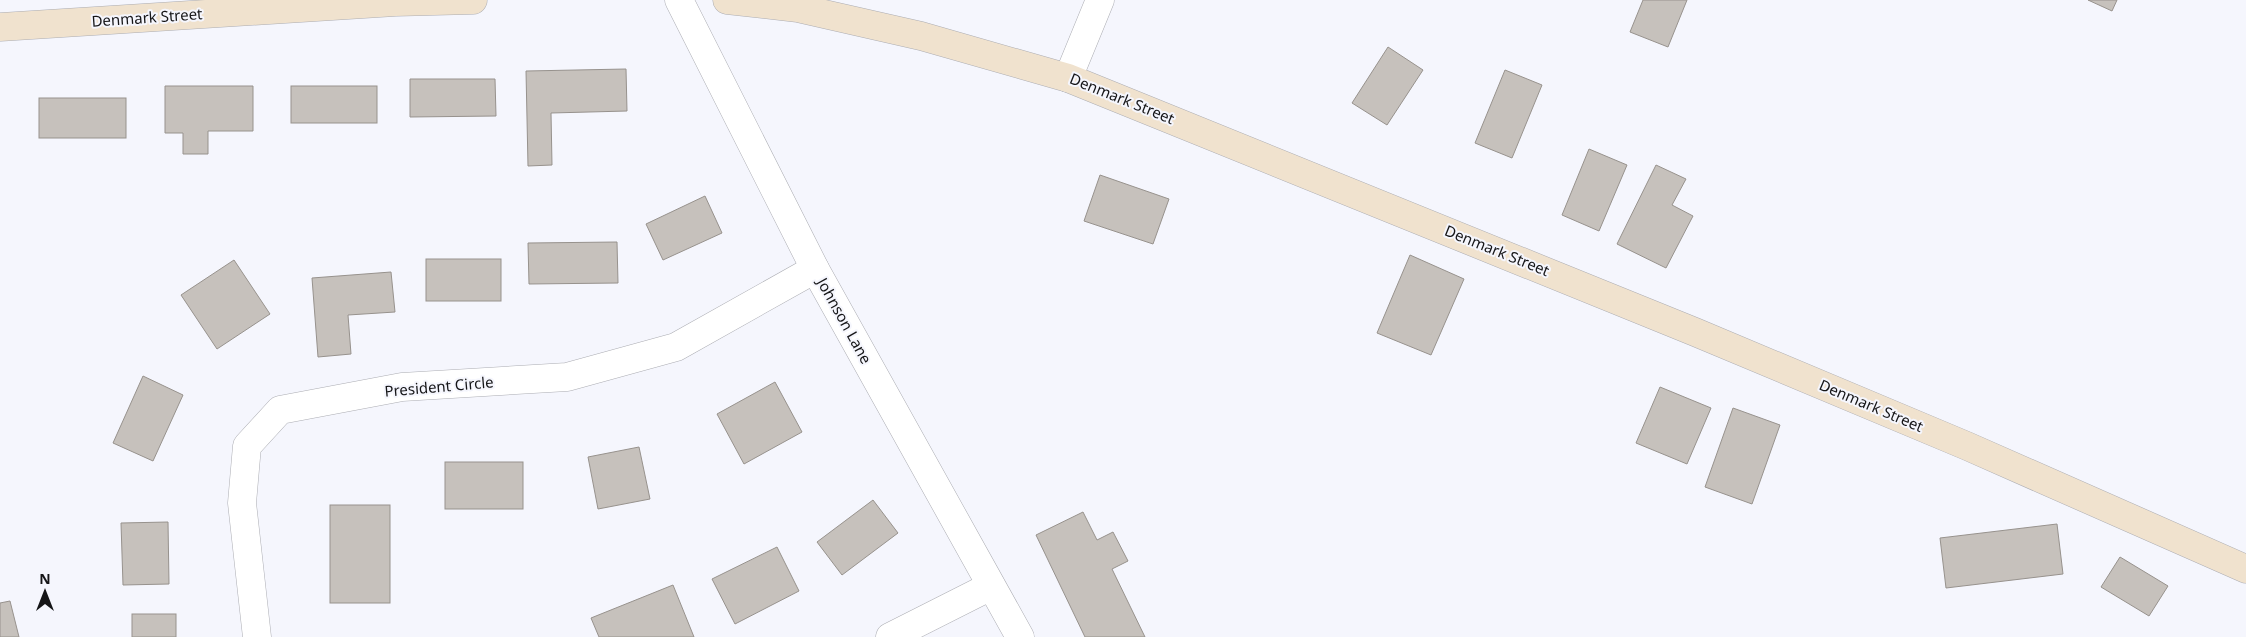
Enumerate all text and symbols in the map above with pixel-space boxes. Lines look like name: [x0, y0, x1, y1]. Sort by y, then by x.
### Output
street label: Denmark Street: [91, 3, 204, 31]
street label: Denmark Street: [1067, 68, 1178, 128]
street label: Denmark Street: [1442, 220, 1553, 280]
street label: Johnson Lane: [812, 272, 877, 367]
street label: President Circle: [383, 371, 494, 401]
street label: Denmark Street: [1816, 374, 1927, 436]
north arrow: [20, 567, 70, 617]
text: N: [39, 569, 51, 588]

